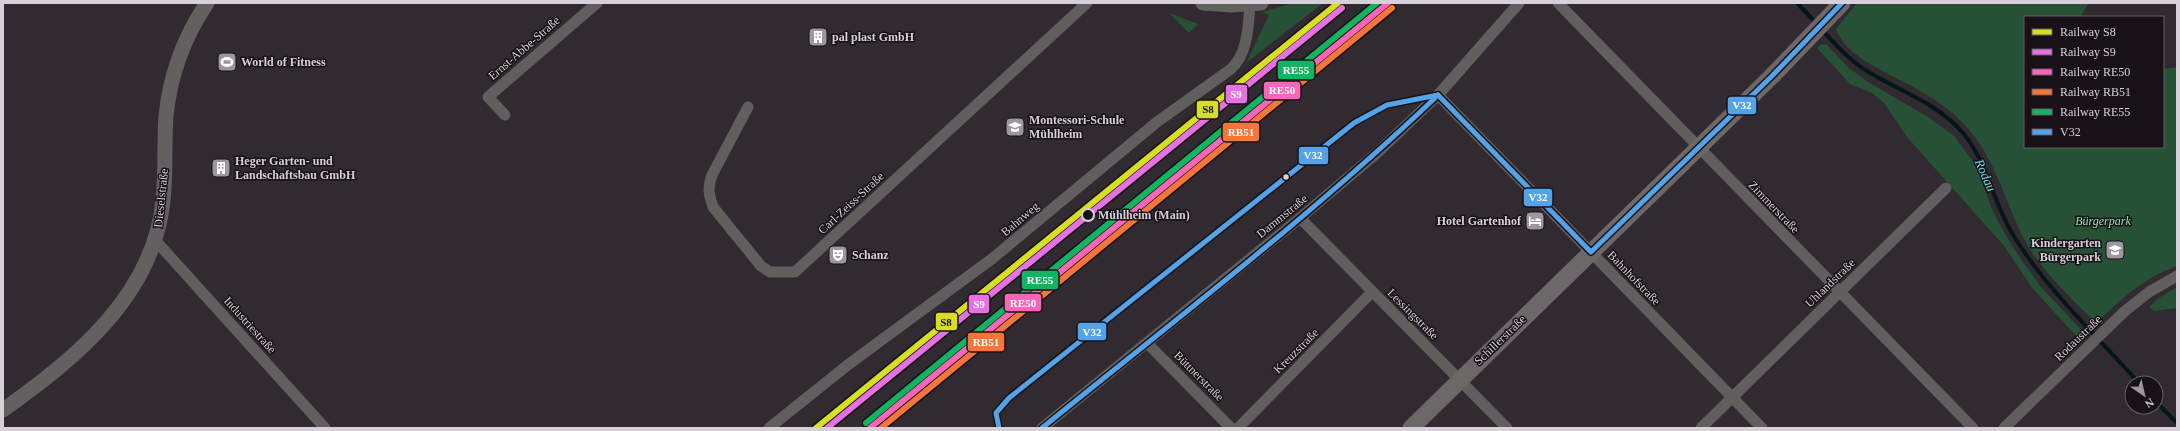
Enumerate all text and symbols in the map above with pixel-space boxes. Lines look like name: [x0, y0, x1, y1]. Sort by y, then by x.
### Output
street label: Ernst-Abbe-Straße: [485, 13, 563, 83]
legend: [2024, 16, 2164, 148]
text: Railway S8: [2060, 25, 2116, 39]
building icon: pal plast GmbH: [807, 26, 829, 48]
place label: pal plast GmbH: [832, 30, 915, 44]
text: Railway S9: [2060, 45, 2116, 59]
sports icon: World of Fitness: [216, 51, 238, 73]
place label: World of Fitness: [241, 55, 326, 69]
line badge: RE55: [1277, 60, 1315, 80]
text: RE55: [1283, 64, 1310, 76]
text: Railway RE50: [2060, 65, 2130, 79]
line badge: RE50: [1263, 81, 1301, 100]
line badge: S9: [1225, 84, 1248, 104]
text: RE50: [1269, 84, 1296, 96]
text: Railway RB51: [2060, 85, 2131, 99]
text: S9: [1230, 88, 1242, 100]
line badge: V32: [1727, 96, 1757, 115]
text: V32: [1733, 99, 1752, 111]
line badge: S8: [1196, 100, 1219, 119]
text: S8: [1202, 103, 1214, 115]
text: Railway RE55: [2060, 105, 2130, 119]
place label: Montessori-Schule Mühlheim: [1029, 113, 1125, 141]
school or university icon: Montessori-Schule Mühlheim: [1004, 116, 1026, 138]
line badge: RB51: [1222, 122, 1260, 142]
text: V32: [2060, 125, 2081, 139]
text: RB51: [1228, 126, 1254, 138]
line badge: V32: [1298, 146, 1329, 165]
text: V32: [1304, 149, 1323, 161]
place label: Heger Garten- und Landschaftsbau GmbH: [235, 154, 356, 182]
water label: Rodau: [1971, 156, 1999, 194]
building icon: Heger Garten- und Landschaftsbau GmbH: [210, 157, 232, 179]
street label: Dieselstraße: [151, 168, 171, 228]
street label: Carl-Zeiss-Straße: [815, 169, 887, 237]
unlabelled marker: [1281, 172, 1291, 182]
street label: Zimmerstraße: [1746, 178, 1802, 236]
line badge: V32: [1523, 188, 1553, 207]
street label: Dammstraße: [1254, 191, 1310, 241]
text: V32: [1529, 191, 1548, 203]
street label: Bahnweg: [998, 199, 1042, 239]
marker: Mühlheim (Main): [1081, 208, 1095, 222]
place label: Mühlheim (Main): [1098, 208, 1190, 222]
hotel icon: Hotel Gartenhof: [1524, 210, 1546, 232]
place label: Hotel Gartenhof: [1437, 214, 1522, 228]
park label: Bürgerpark: [2075, 214, 2131, 228]
place label: Kindergarten Bürgerpark: [2031, 236, 2101, 264]
school or university icon: Kindergarten Bürgerpark: [2104, 239, 2126, 261]
theatre icon: Schanz: [827, 244, 849, 266]
place label: Schanz: [852, 248, 889, 262]
street label: Bahnhofstraße: [1605, 248, 1663, 308]
street label: Uhlandstraße: [1802, 256, 1858, 310]
line badge: RE55: [1021, 270, 1059, 290]
text: RE55: [1027, 274, 1054, 286]
street label: Lessingstraße: [1385, 286, 1441, 342]
line badge: RE50: [1004, 293, 1042, 312]
street label: Industriestraße: [221, 294, 279, 356]
line badge: S9: [968, 294, 990, 314]
text: RE50: [1010, 297, 1037, 309]
text: S9: [973, 298, 985, 310]
line badge: S8: [935, 312, 958, 331]
street label: Schillerstraße: [1471, 312, 1529, 368]
street label: Rodaustraße: [2052, 312, 2104, 364]
text: S8: [940, 316, 952, 328]
line badge: V32: [1077, 322, 1107, 341]
text: V32: [1083, 326, 1102, 338]
street label: Kreuzstraße: [1271, 326, 1321, 376]
line badge: RB51: [967, 332, 1005, 352]
text: RB51: [973, 336, 999, 348]
street label: Büttnerstraße: [1171, 348, 1227, 404]
north arrow: [2124, 375, 2164, 415]
text: N: [2143, 396, 2156, 411]

